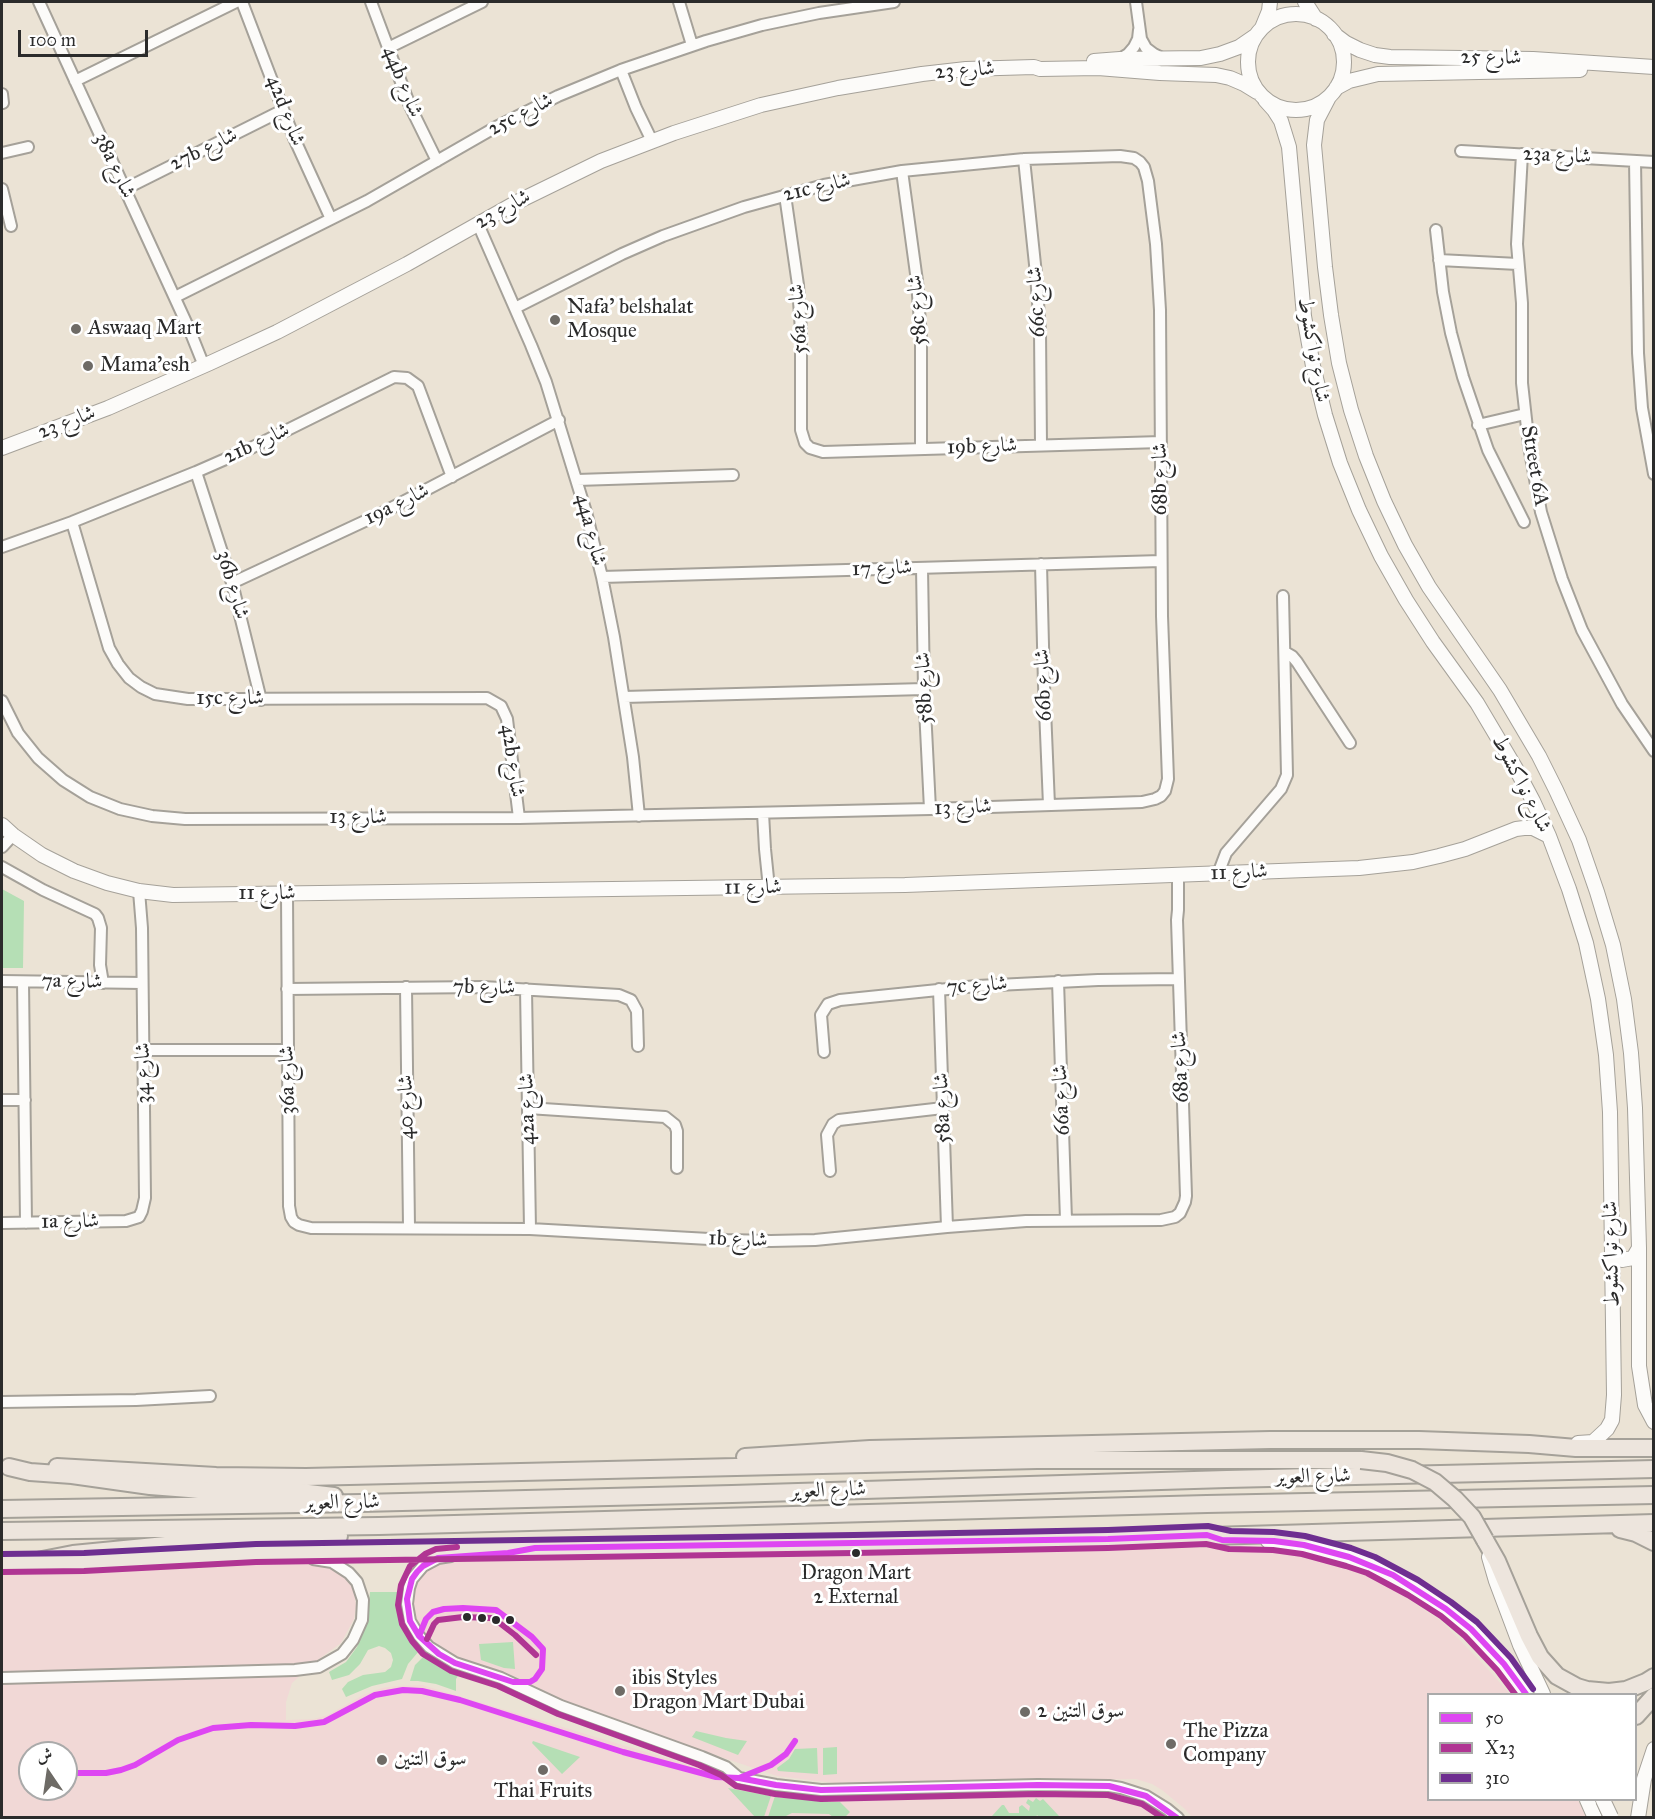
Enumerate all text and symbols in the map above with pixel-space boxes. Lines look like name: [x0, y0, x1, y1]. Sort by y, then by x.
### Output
scale bar: [21, 18, 152, 56]
text: 100 m: [29, 29, 76, 51]
street label: 44b شارع: [376, 43, 428, 121]
street label: شارع 25: [1460, 45, 1522, 71]
street label: شارع 23: [934, 56, 996, 86]
street label: 42d شارع: [260, 72, 310, 150]
street label: 25c شارع: [484, 88, 558, 142]
street label: 27b شارع: [166, 123, 242, 177]
street label: 38a شارع: [88, 129, 140, 203]
street label: 23a شارع: [1522, 142, 1592, 170]
street label: 21c شارع: [781, 168, 853, 208]
street label: شارع 23: [471, 185, 535, 235]
street label: 66c شارع: [1023, 266, 1051, 338]
street label: 58c شارع: [903, 274, 933, 346]
street label: 56a شارع: [785, 283, 813, 355]
place label: Nafa' belshalat Mosque: [567, 295, 694, 345]
street label: شارع نواكشوط: [1291, 295, 1335, 405]
marker: Nafa' belshalat Mosque: [548, 313, 562, 327]
place label: Aswaaq Mart: [88, 316, 202, 342]
marker: Aswaaq Mart: [69, 322, 83, 336]
place label: Mama'esh: [100, 353, 190, 379]
marker: Mama'esh: [81, 359, 95, 373]
street label: شارع 23: [35, 401, 99, 445]
street label: 21b شارع: [220, 418, 294, 470]
street label: Street 6A: [1515, 424, 1553, 508]
street label: 19b شارع: [946, 433, 1018, 461]
street label: 68b شارع: [1148, 442, 1174, 516]
street label: 19a شارع: [360, 478, 434, 532]
street label: 44a شارع: [569, 491, 611, 569]
street label: 36b شارع: [210, 548, 254, 622]
street label: شارع 17: [851, 555, 913, 583]
street label: 66b شارع: [1030, 648, 1058, 722]
street label: 58b شارع: [911, 652, 939, 724]
street label: 15c شارع: [196, 686, 264, 712]
street label: 42b شارع: [494, 723, 530, 799]
street label: شارع نواكشوط: [1486, 731, 1556, 837]
street label: شارع 13: [934, 794, 992, 822]
street label: شارع 13: [329, 805, 387, 831]
street label: شارع 11: [1210, 859, 1268, 887]
street label: شارع 11: [724, 875, 782, 901]
street label: شارع 11: [238, 881, 296, 907]
street label: 7a شارع: [41, 969, 103, 995]
street label: 7c شارع: [946, 971, 1008, 1001]
street label: 7b شارع: [453, 975, 515, 1001]
street label: 68a شارع: [1167, 1031, 1195, 1103]
street label: شارع 34: [131, 1042, 157, 1104]
street label: 36a شارع: [275, 1045, 301, 1115]
street label: 66a شارع: [1048, 1064, 1076, 1136]
street label: 58a شارع: [929, 1072, 957, 1144]
street label: 42a شارع: [515, 1073, 541, 1145]
street label: شارع 40: [394, 1074, 420, 1140]
street label: شارع نواكشوط: [1598, 1201, 1626, 1307]
street label: 1a شارع: [41, 1209, 99, 1235]
street label: 1b شارع: [708, 1226, 768, 1254]
street label: شارع العوير: [1275, 1464, 1351, 1490]
street label: شارع العوير: [790, 1477, 866, 1505]
street label: شارع العوير: [304, 1490, 380, 1516]
marker: Dragon Mart 2 External: [850, 1547, 862, 1559]
place label: Dragon Mart 2 External: [801, 1562, 911, 1609]
unlabelled marker: [461, 1611, 473, 1623]
unlabelled marker: [476, 1612, 488, 1624]
unlabelled marker: [490, 1614, 502, 1626]
unlabelled marker: [504, 1614, 516, 1626]
place label: ibis Styles Dragon Mart Dubai: [632, 1666, 805, 1716]
marker: ibis Styles Dragon Mart Dubai: [613, 1684, 627, 1698]
legend: [1427, 1693, 1637, 1801]
place label: سوق التنين 2: [1037, 1699, 1124, 1725]
marker: سوق التنين 2: [1018, 1705, 1032, 1719]
text: 50: [1485, 1707, 1504, 1729]
place label: The Pizza Company: [1183, 1719, 1268, 1769]
marker: The Pizza Company: [1164, 1737, 1178, 1751]
text: X23: [1485, 1737, 1515, 1759]
north arrow: [18, 1741, 78, 1801]
text: ش: [34, 1744, 54, 1766]
place label: سوق التنين: [394, 1747, 467, 1773]
marker: سوق التنين: [375, 1753, 389, 1767]
marker: Thai Fruits: [536, 1763, 550, 1777]
text: 310: [1485, 1767, 1510, 1789]
place label: Thai Fruits: [494, 1779, 592, 1805]

